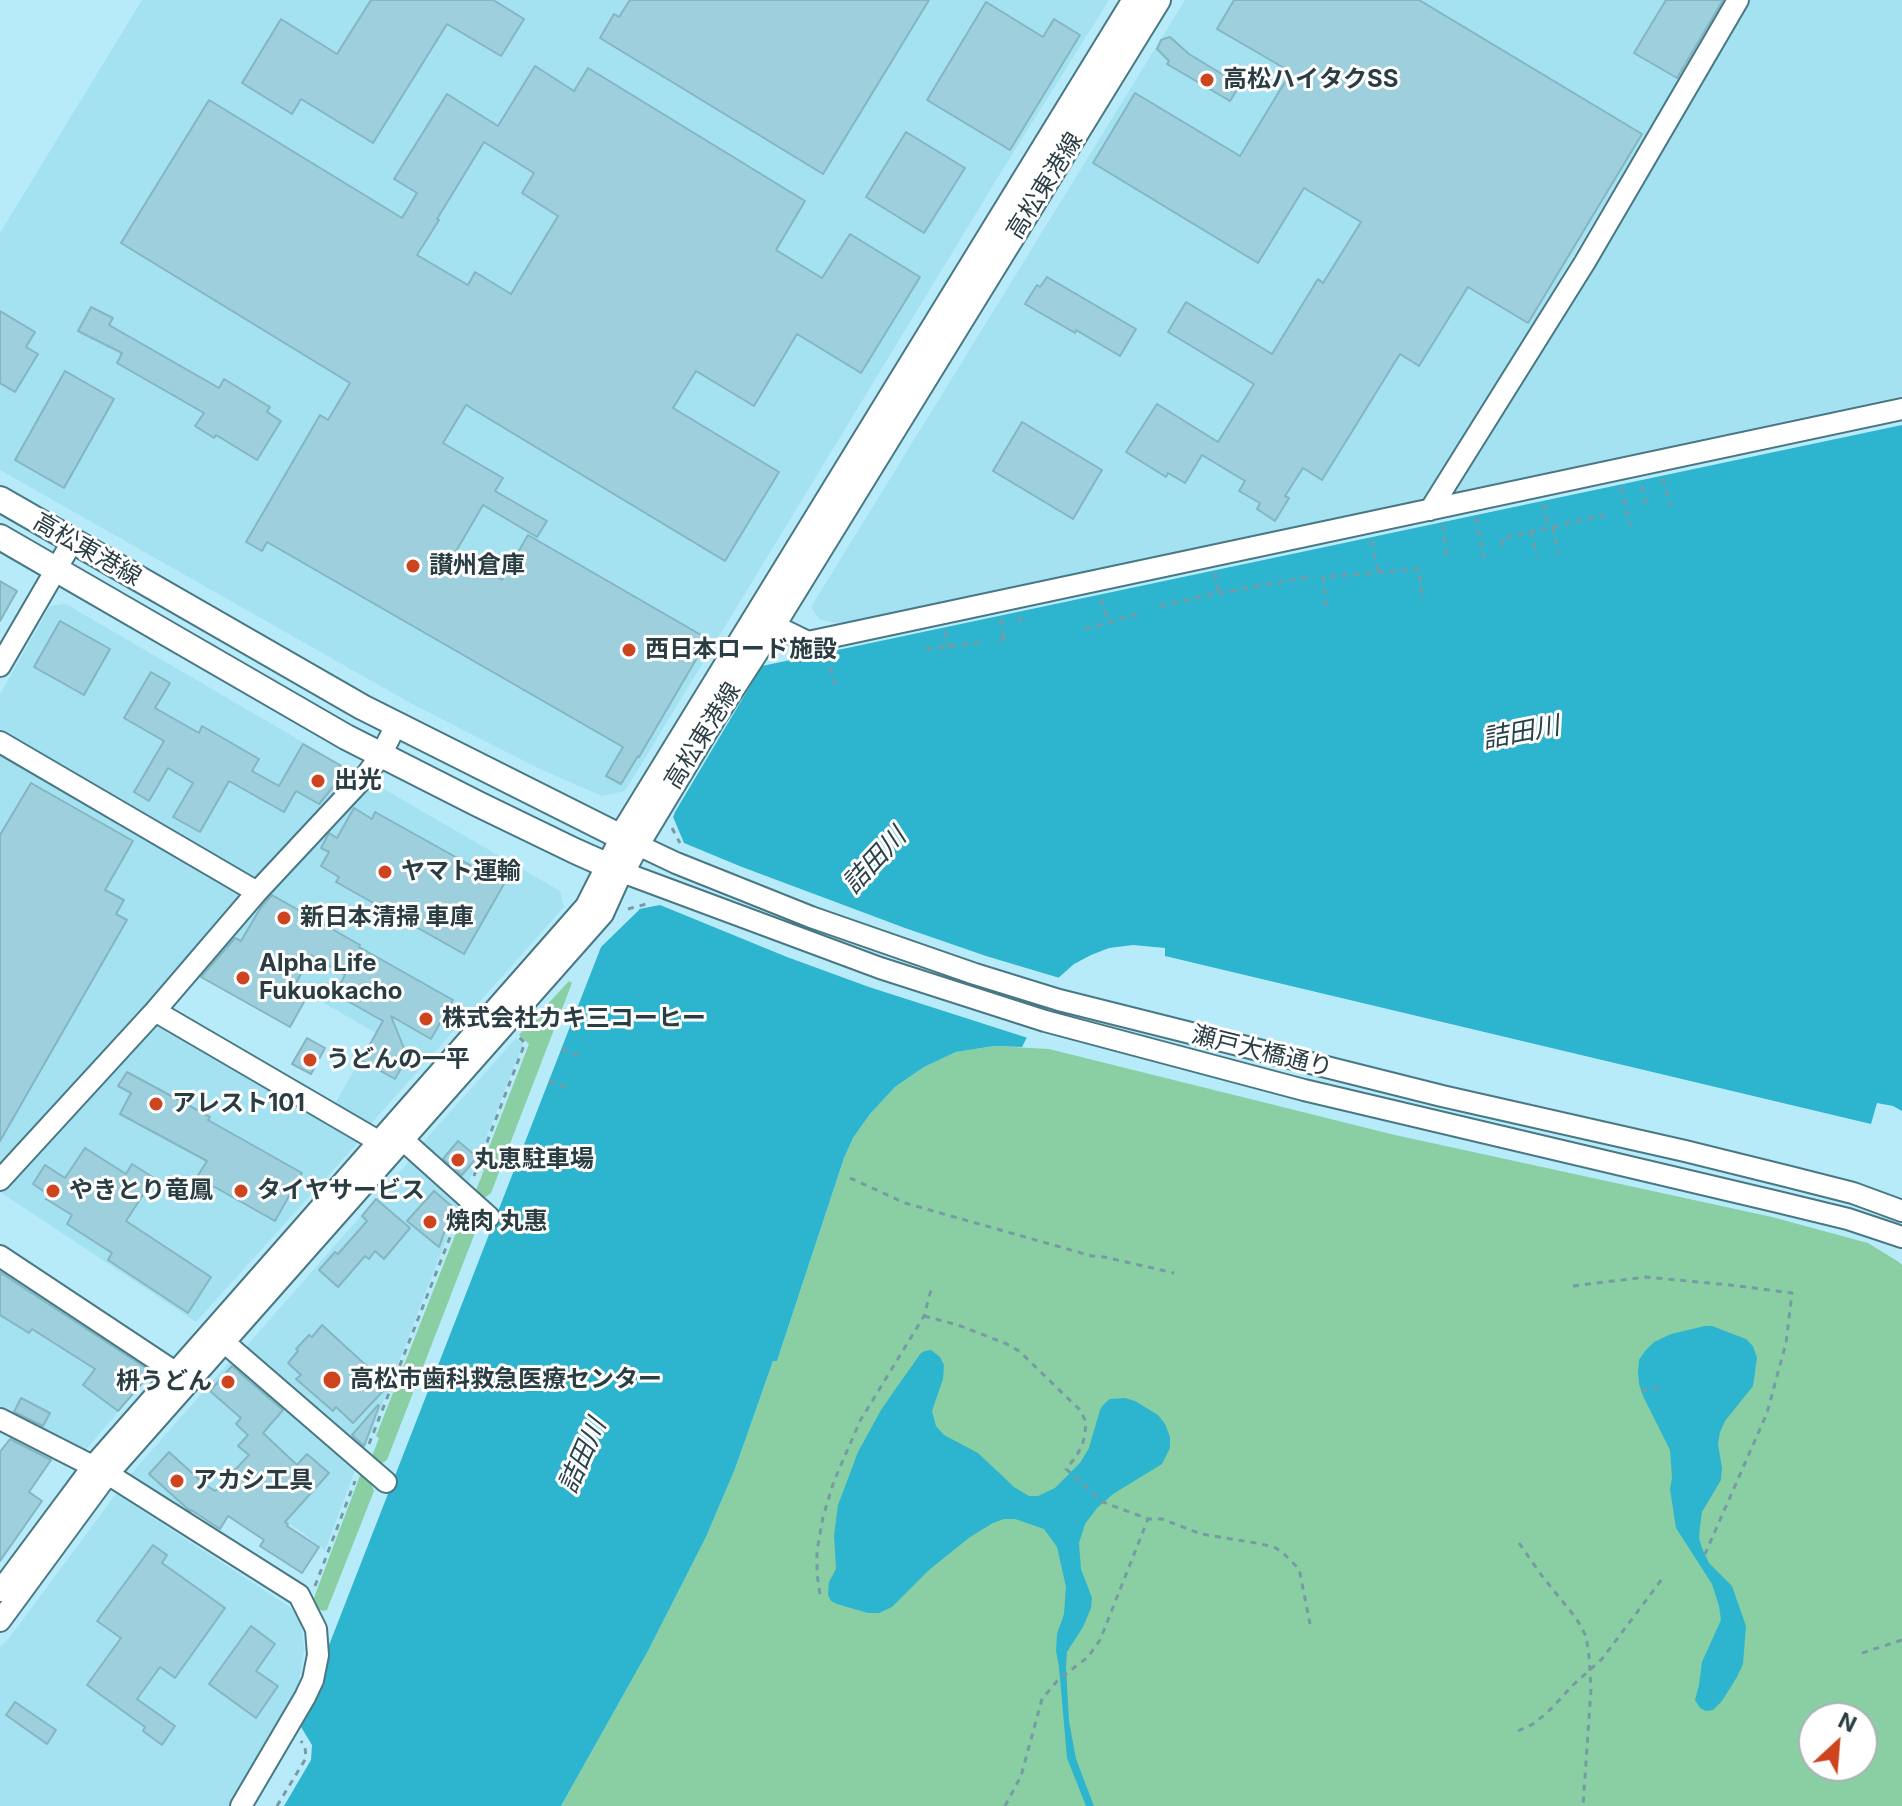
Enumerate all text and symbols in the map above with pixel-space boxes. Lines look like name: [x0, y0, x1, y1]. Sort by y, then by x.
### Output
place label: 高松ハイタクSS: [1223, 66, 1398, 94]
marker: 高松ハイタクSS: [1198, 71, 1216, 89]
street label: 高松東港線: [1001, 127, 1089, 245]
street label: 高松東港線: [28, 508, 146, 592]
place label: 讃州倉庫: [429, 552, 525, 580]
marker: 讃州倉庫: [404, 557, 422, 575]
place label: 西日本ロード施設: [645, 636, 837, 664]
marker: 西日本ロード施設: [620, 641, 638, 659]
street label: 高松東港線: [659, 677, 747, 795]
water label: 詰田川: [1480, 710, 1562, 756]
place label: 出光: [334, 767, 382, 795]
marker: 出光: [309, 772, 327, 790]
water label: 詰田川: [837, 822, 913, 900]
place label: ヤマト運輸: [401, 858, 521, 886]
marker: ヤマト運輸: [376, 863, 394, 881]
place label: 新日本清掃 車庫: [300, 904, 474, 932]
marker: 新日本清掃 車庫: [275, 909, 293, 927]
place label: Alpha Life Fukuokacho: [259, 950, 402, 1006]
marker: Alpha Life Fukuokacho: [234, 969, 252, 987]
place label: 株式会社カキ三コーヒー: [442, 1005, 706, 1033]
marker: 株式会社カキ三コーヒー: [417, 1010, 435, 1028]
street label: 瀬戸大橋通り: [1189, 1021, 1335, 1083]
place label: うどんの一平: [326, 1046, 470, 1074]
marker: うどんの一平: [301, 1051, 319, 1069]
place label: アレスト101: [172, 1090, 305, 1118]
marker: アレスト101: [147, 1095, 165, 1113]
place label: 丸恵駐車場: [474, 1146, 594, 1174]
marker: 丸恵駐車場: [449, 1151, 467, 1169]
place label: やきとり竜鳳: [69, 1177, 213, 1205]
place label: タイヤサービス: [257, 1177, 425, 1205]
marker: やきとり竜鳳: [44, 1182, 62, 1200]
marker: タイヤサービス: [232, 1182, 250, 1200]
place label: 焼肉 丸惠: [446, 1208, 548, 1236]
marker: 焼肉 丸惠: [421, 1213, 439, 1231]
place label: 高松市歯科救急医療センター: [350, 1366, 662, 1394]
place label: 枡うどん: [116, 1368, 212, 1396]
marker: 高松市歯科救急医療センター: [321, 1369, 343, 1391]
marker: 枡うどん: [219, 1373, 237, 1391]
water label: 詰田川: [553, 1414, 613, 1498]
place label: アカシ工具: [193, 1467, 313, 1495]
marker: アカシ工具: [168, 1472, 186, 1490]
north arrow: [1798, 1702, 1878, 1782]
text: N: [1834, 1707, 1861, 1738]

